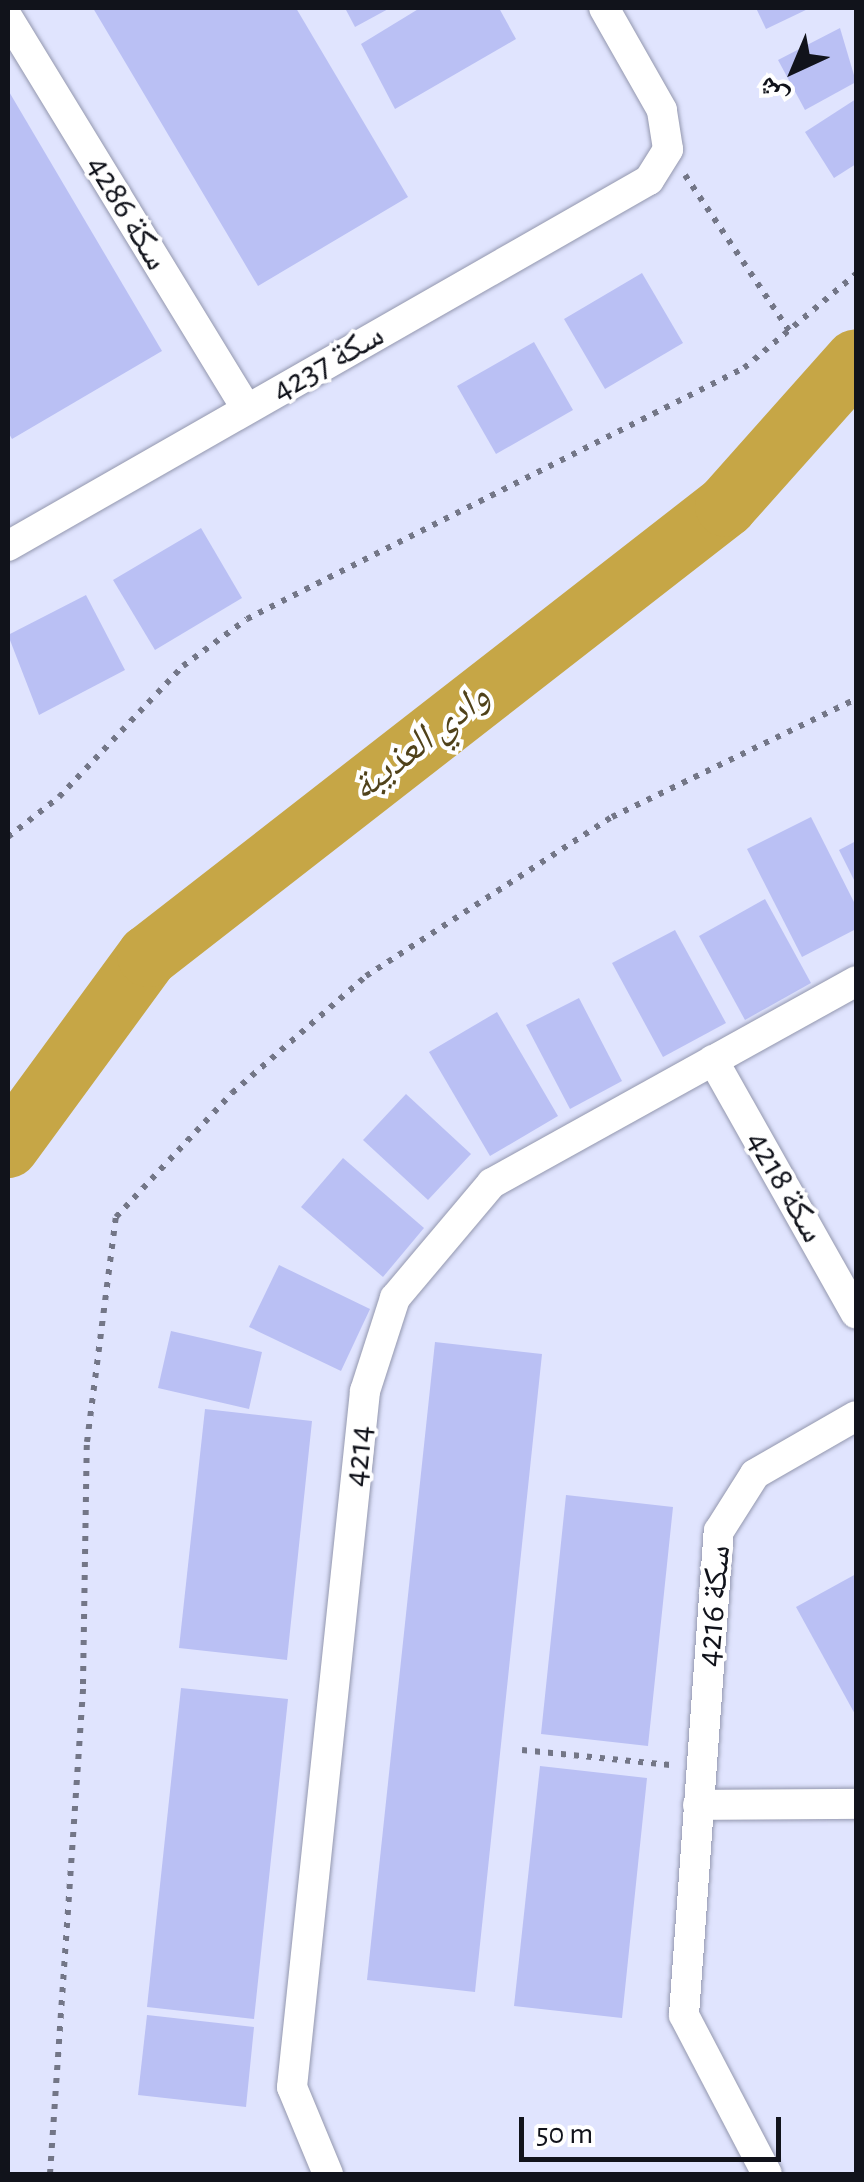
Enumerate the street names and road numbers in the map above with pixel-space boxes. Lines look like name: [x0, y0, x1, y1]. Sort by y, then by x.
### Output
street label: سكة 4286: [76, 148, 178, 278]
street label: سكة 4237: [264, 314, 392, 412]
street label: سكة 4218: [736, 1124, 834, 1250]
street label: 4214: [335, 1423, 383, 1489]
street label: سكة 4216: [688, 1543, 740, 1669]

